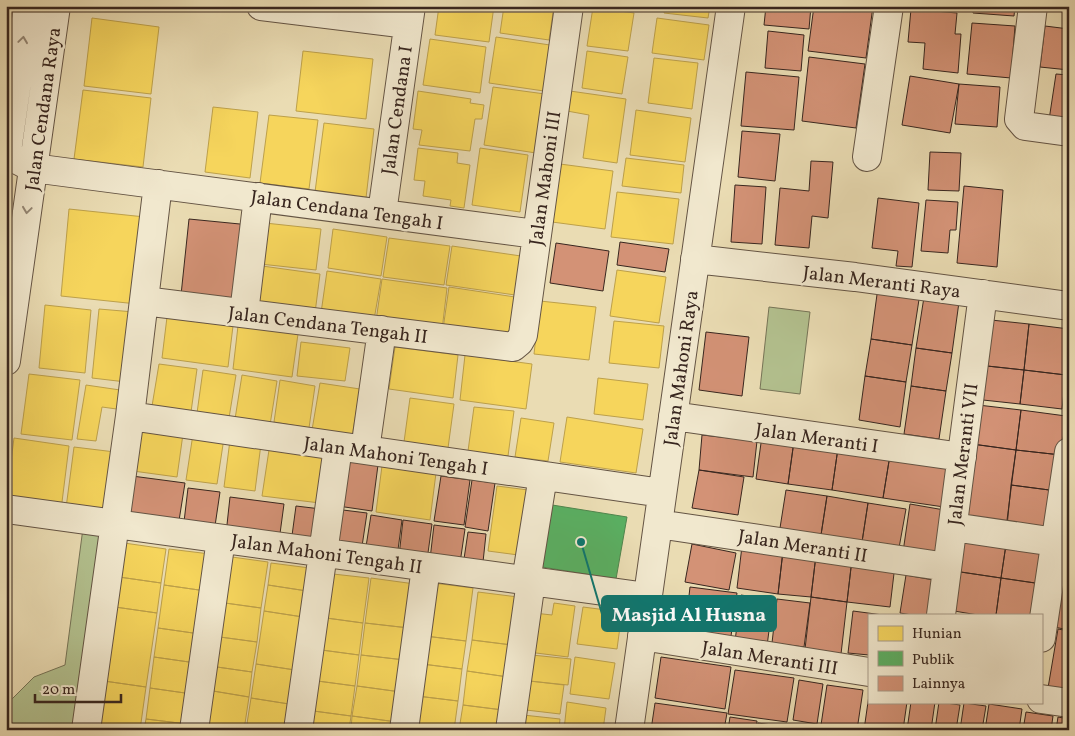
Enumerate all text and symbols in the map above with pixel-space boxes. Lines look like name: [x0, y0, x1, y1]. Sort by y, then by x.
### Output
street label: Jalan Cendana Raya: [20, 26, 68, 193]
one-way arrow: [17, 36, 28, 44]
street label: Jalan Cendana I: [376, 44, 420, 177]
street label: Jalan Mahoni III: [524, 109, 568, 247]
street label: Jalan Cendana Tengah I: [249, 185, 445, 237]
one-way arrow: [23, 206, 33, 215]
street label: Jalan Meranti Raya: [801, 260, 962, 306]
street label: Jalan Mahoni Raya: [658, 289, 706, 448]
street label: Jalan Cendana Tengah II: [226, 301, 429, 351]
street label: Jalan Meranti VII: [942, 382, 986, 527]
street label: Jalan Meranti I: [754, 417, 880, 460]
street label: Jalan Mahoni Tengah I: [302, 431, 490, 483]
street label: Jalan Meranti II: [736, 524, 869, 570]
street label: Jalan Mahoni Tengah II: [229, 529, 424, 581]
callout: Masjid Al Husna: [602, 596, 776, 631]
text: Masjid Al Husna: [612, 602, 766, 630]
legend: [868, 614, 1042, 704]
text: Hunian: [912, 624, 962, 645]
street label: Jalan Meranti III: [700, 635, 840, 683]
text: Publik: [912, 650, 954, 671]
scale bar: [35, 671, 121, 703]
text: Lainnya: [912, 674, 965, 695]
text: 20 m: [42, 680, 75, 701]

